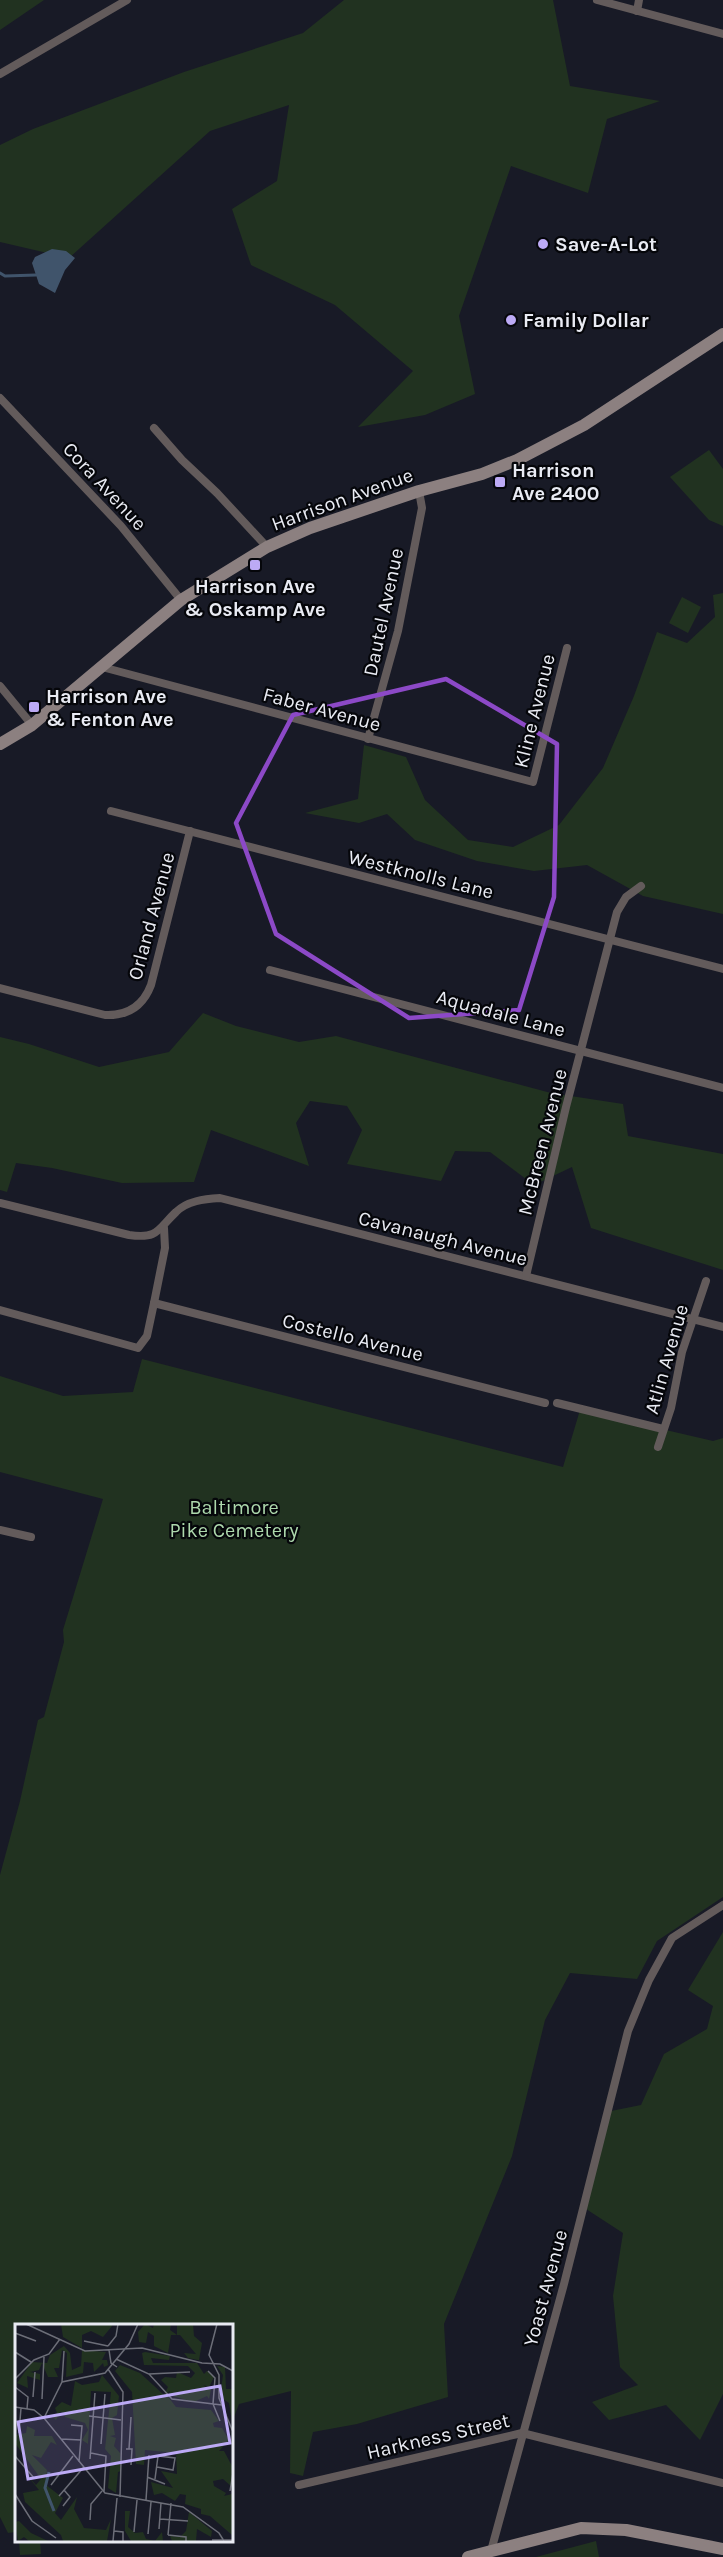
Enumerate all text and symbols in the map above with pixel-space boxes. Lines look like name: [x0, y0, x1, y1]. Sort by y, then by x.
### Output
place label: Save-A-Lot: [555, 233, 657, 256]
marker: Save-A-Lot: [536, 237, 550, 251]
place label: Family Dollar: [523, 309, 649, 332]
marker: Family Dollar: [504, 313, 518, 327]
street label: Cora Avenue: [58, 438, 151, 535]
place label: Harrison Ave 2400: [512, 459, 599, 505]
street label: Harrison Avenue: [268, 463, 416, 536]
marker: Harrison Ave 2400: [493, 475, 507, 489]
street label: Dautel Avenue: [359, 546, 408, 678]
marker: Harrison Ave & Oskamp Ave: [248, 558, 262, 572]
place label: Harrison Ave & Oskamp Ave: [184, 575, 326, 621]
street label: Kline Avenue: [509, 652, 560, 770]
street label: Faber Avenue: [260, 683, 383, 736]
place label: Harrison Ave & Fenton Ave: [46, 685, 174, 731]
marker: Harrison Ave & Fenton Ave: [27, 700, 41, 714]
street label: Westknolls Lane: [346, 845, 496, 904]
street label: Orland Avenue: [123, 850, 180, 982]
street label: Aquadale Lane: [434, 985, 568, 1042]
street label: McBreen Avenue: [513, 1067, 572, 1218]
street label: Cavanaugh Avenue: [356, 1206, 530, 1271]
street label: Atlin Avenue: [640, 1302, 693, 1417]
street label: Costello Avenue: [280, 1309, 426, 1366]
park label: Baltimore Pike Cemetery: [169, 1496, 299, 1542]
street label: Yoast Avenue: [519, 2227, 572, 2349]
inset map: [15, 2324, 232, 2542]
street label: Harkness Street: [364, 2409, 512, 2464]

